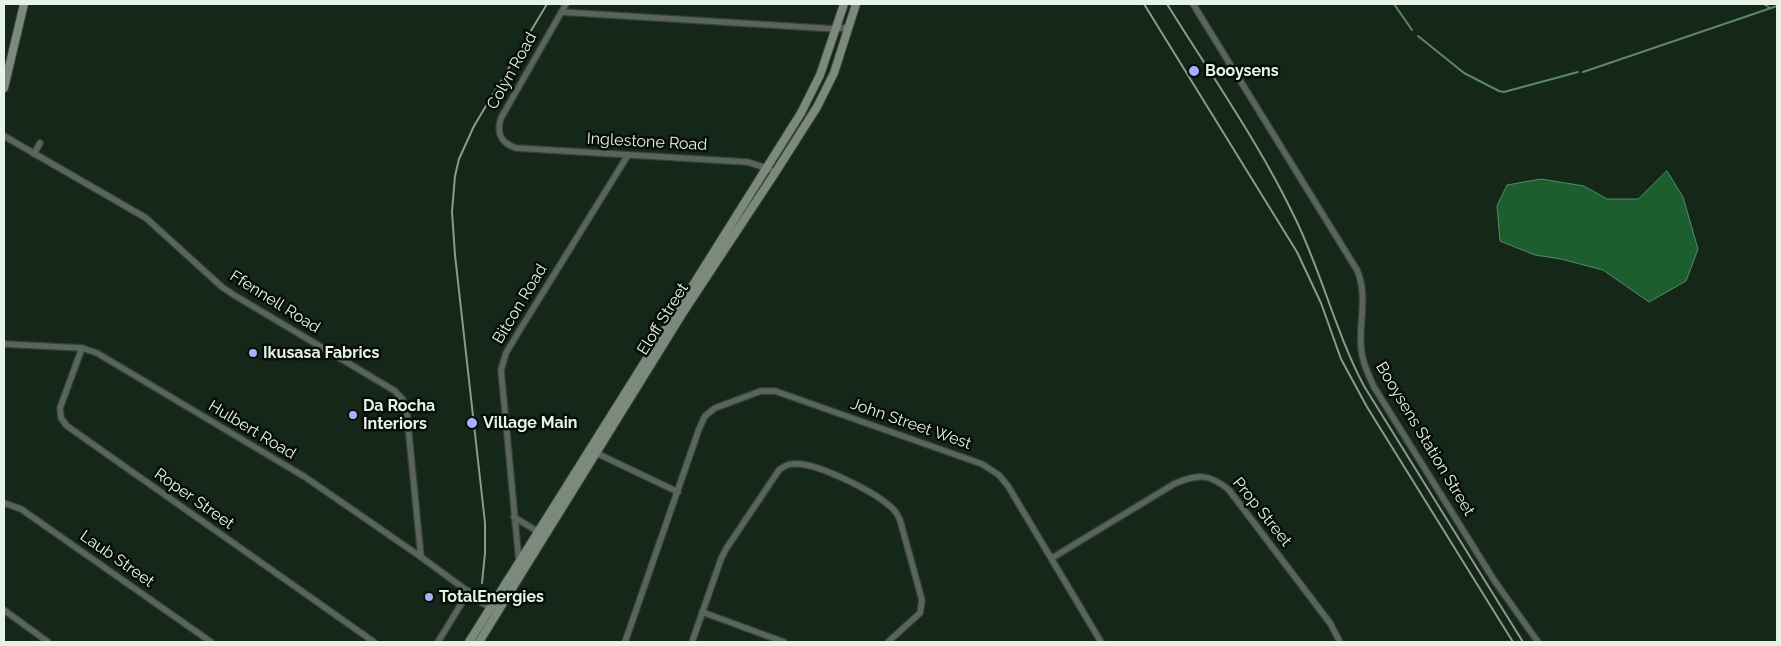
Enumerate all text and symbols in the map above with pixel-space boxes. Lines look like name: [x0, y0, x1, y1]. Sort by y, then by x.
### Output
street label: Colyn Road: [483, 29, 541, 113]
place label: Booysens: [1205, 61, 1279, 81]
marker: Booysens: [1187, 64, 1201, 78]
street label: Inglestone Road: [586, 129, 708, 155]
street label: Bitcon Road: [489, 261, 551, 347]
street label: Ffennell Road: [226, 267, 324, 337]
street label: Eloff Street: [633, 279, 693, 359]
place label: Ikusasa Fabrics: [263, 343, 379, 363]
marker: Ikusasa Fabrics: [247, 347, 259, 359]
street label: Booysens Station Street: [1371, 359, 1479, 519]
street label: John Street West: [848, 394, 974, 454]
street label: Hulbert Road: [205, 396, 299, 464]
place label: Da Rocha Interiors: [363, 396, 435, 434]
marker: Da Rocha Interiors: [347, 409, 359, 421]
place label: Village Main: [483, 413, 577, 433]
marker: Village Main: [465, 416, 479, 430]
street label: Roper Street: [150, 464, 238, 534]
street label: Prop Street: [1228, 474, 1296, 550]
street label: Laub Street: [76, 527, 158, 591]
place label: TotalEnergies: [439, 587, 544, 607]
marker: TotalEnergies: [423, 591, 435, 603]

